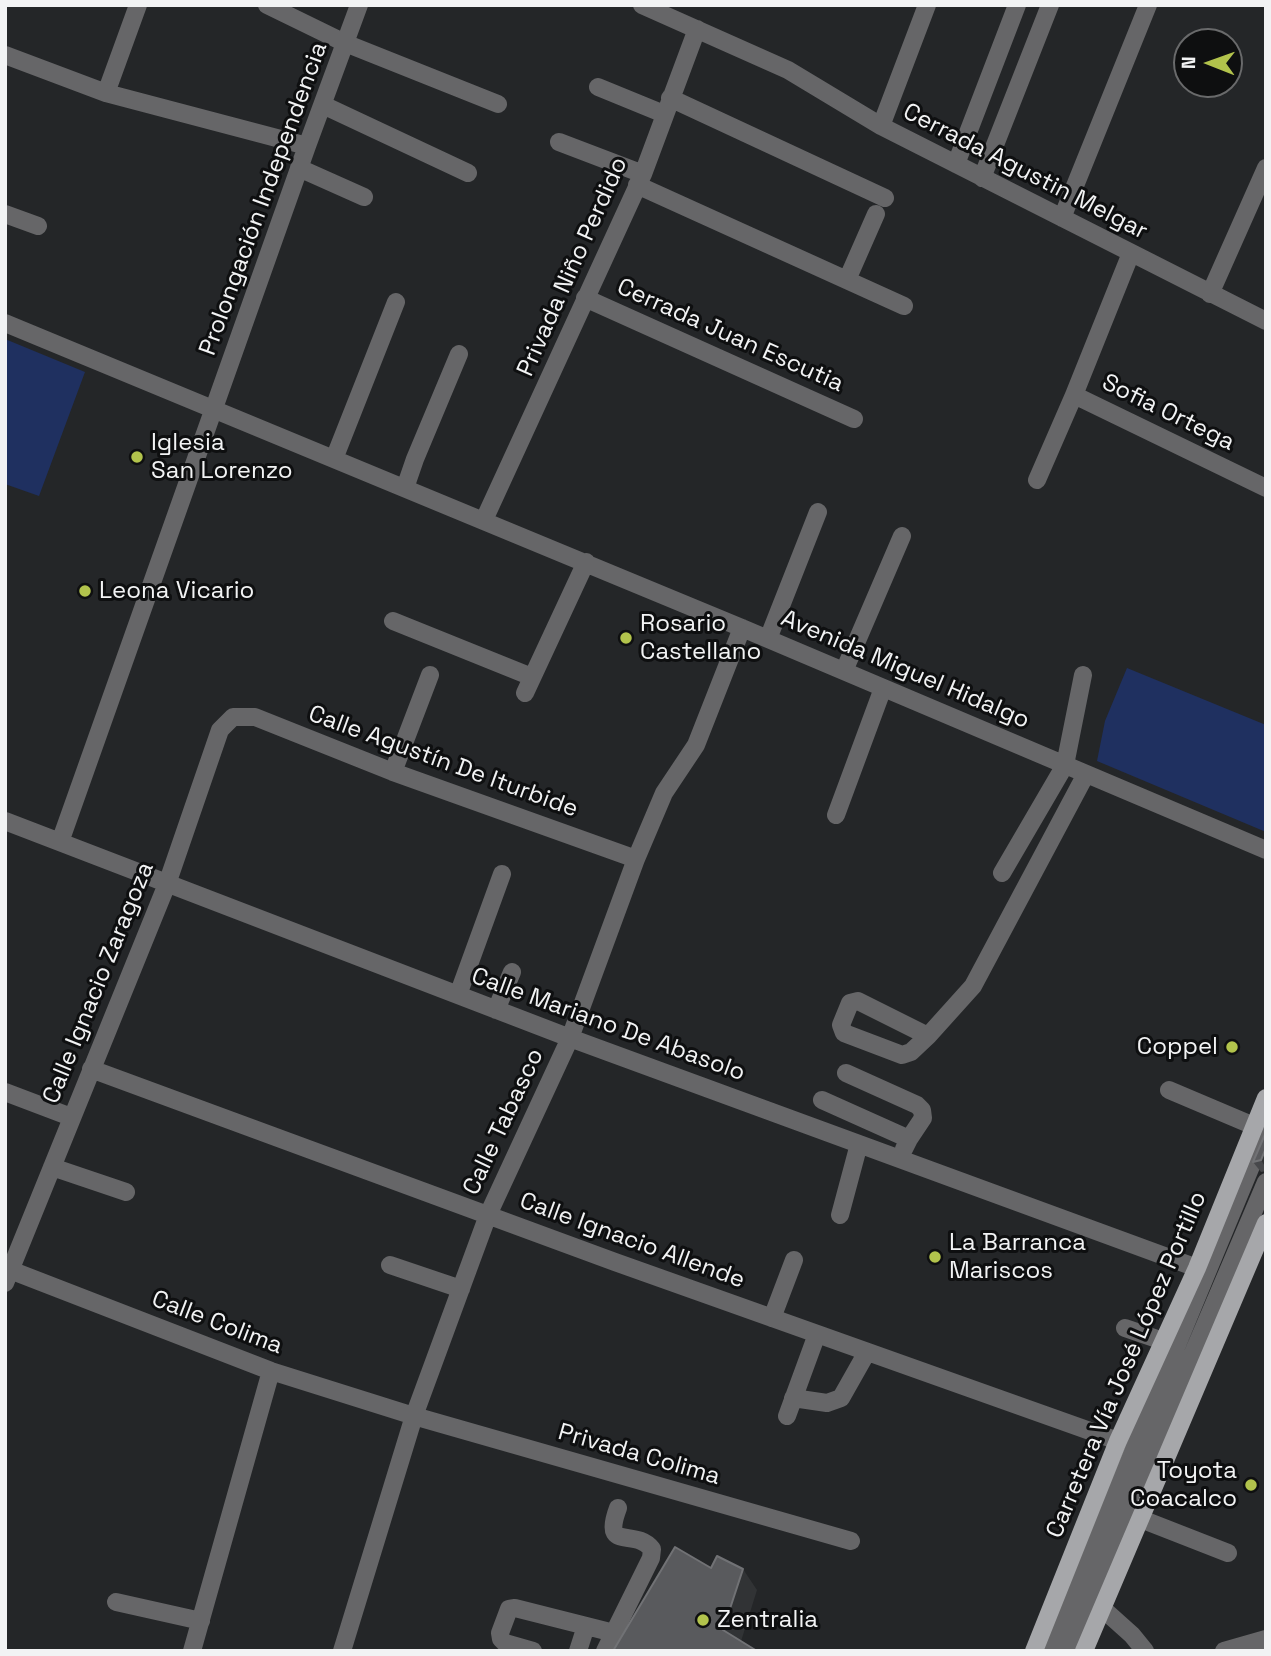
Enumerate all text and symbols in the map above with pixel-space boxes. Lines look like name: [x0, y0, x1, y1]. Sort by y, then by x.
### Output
north arrow: [1173, 28, 1243, 98]
street label: Prolongación Independencia: [194, 38, 334, 360]
text: N: [1176, 56, 1201, 69]
street label: Cerrada Agustin Melgar: [898, 98, 1152, 246]
street label: Privada Niño Perdido: [512, 153, 634, 381]
street label: Cerrada Juan Escutia: [612, 273, 848, 399]
street label: Sofia Ortega: [1097, 368, 1239, 458]
place label: Iglesia San Lorenzo: [151, 429, 293, 485]
marker: Iglesia San Lorenzo: [129, 449, 145, 465]
place label: Leona Vicario: [99, 577, 254, 605]
marker: Leona Vicario: [77, 583, 93, 599]
street label: Avenida Miguel Hidalgo: [776, 605, 1034, 735]
place label: Rosario Castellano: [640, 610, 761, 666]
marker: Rosario Castellano: [618, 630, 634, 646]
street label: Calle Agustín De Iturbide: [304, 700, 582, 824]
street label: Calle Ignacio Zaragoza: [37, 858, 161, 1108]
street label: Calle Mariano De Abasolo: [467, 962, 749, 1088]
place label: Coppel: [1137, 1033, 1218, 1061]
marker: Coppel: [1224, 1039, 1240, 1055]
street label: Calle Tabasco: [458, 1044, 550, 1200]
street label: Calle Ignacio Allende: [515, 1187, 749, 1295]
street label: Carretera Vía José López Portillo: [1041, 1188, 1213, 1542]
place label: La Barranca Mariscos: [949, 1229, 1086, 1285]
marker: La Barranca Mariscos: [927, 1249, 943, 1265]
street label: Calle Colima: [148, 1285, 286, 1361]
street label: Privada Colima: [555, 1418, 723, 1492]
place label: Toyota Coacalco: [1130, 1457, 1237, 1513]
marker: Toyota Coacalco: [1243, 1477, 1259, 1493]
place label: Zentralia: [717, 1606, 818, 1634]
marker: Zentralia: [695, 1612, 711, 1628]

